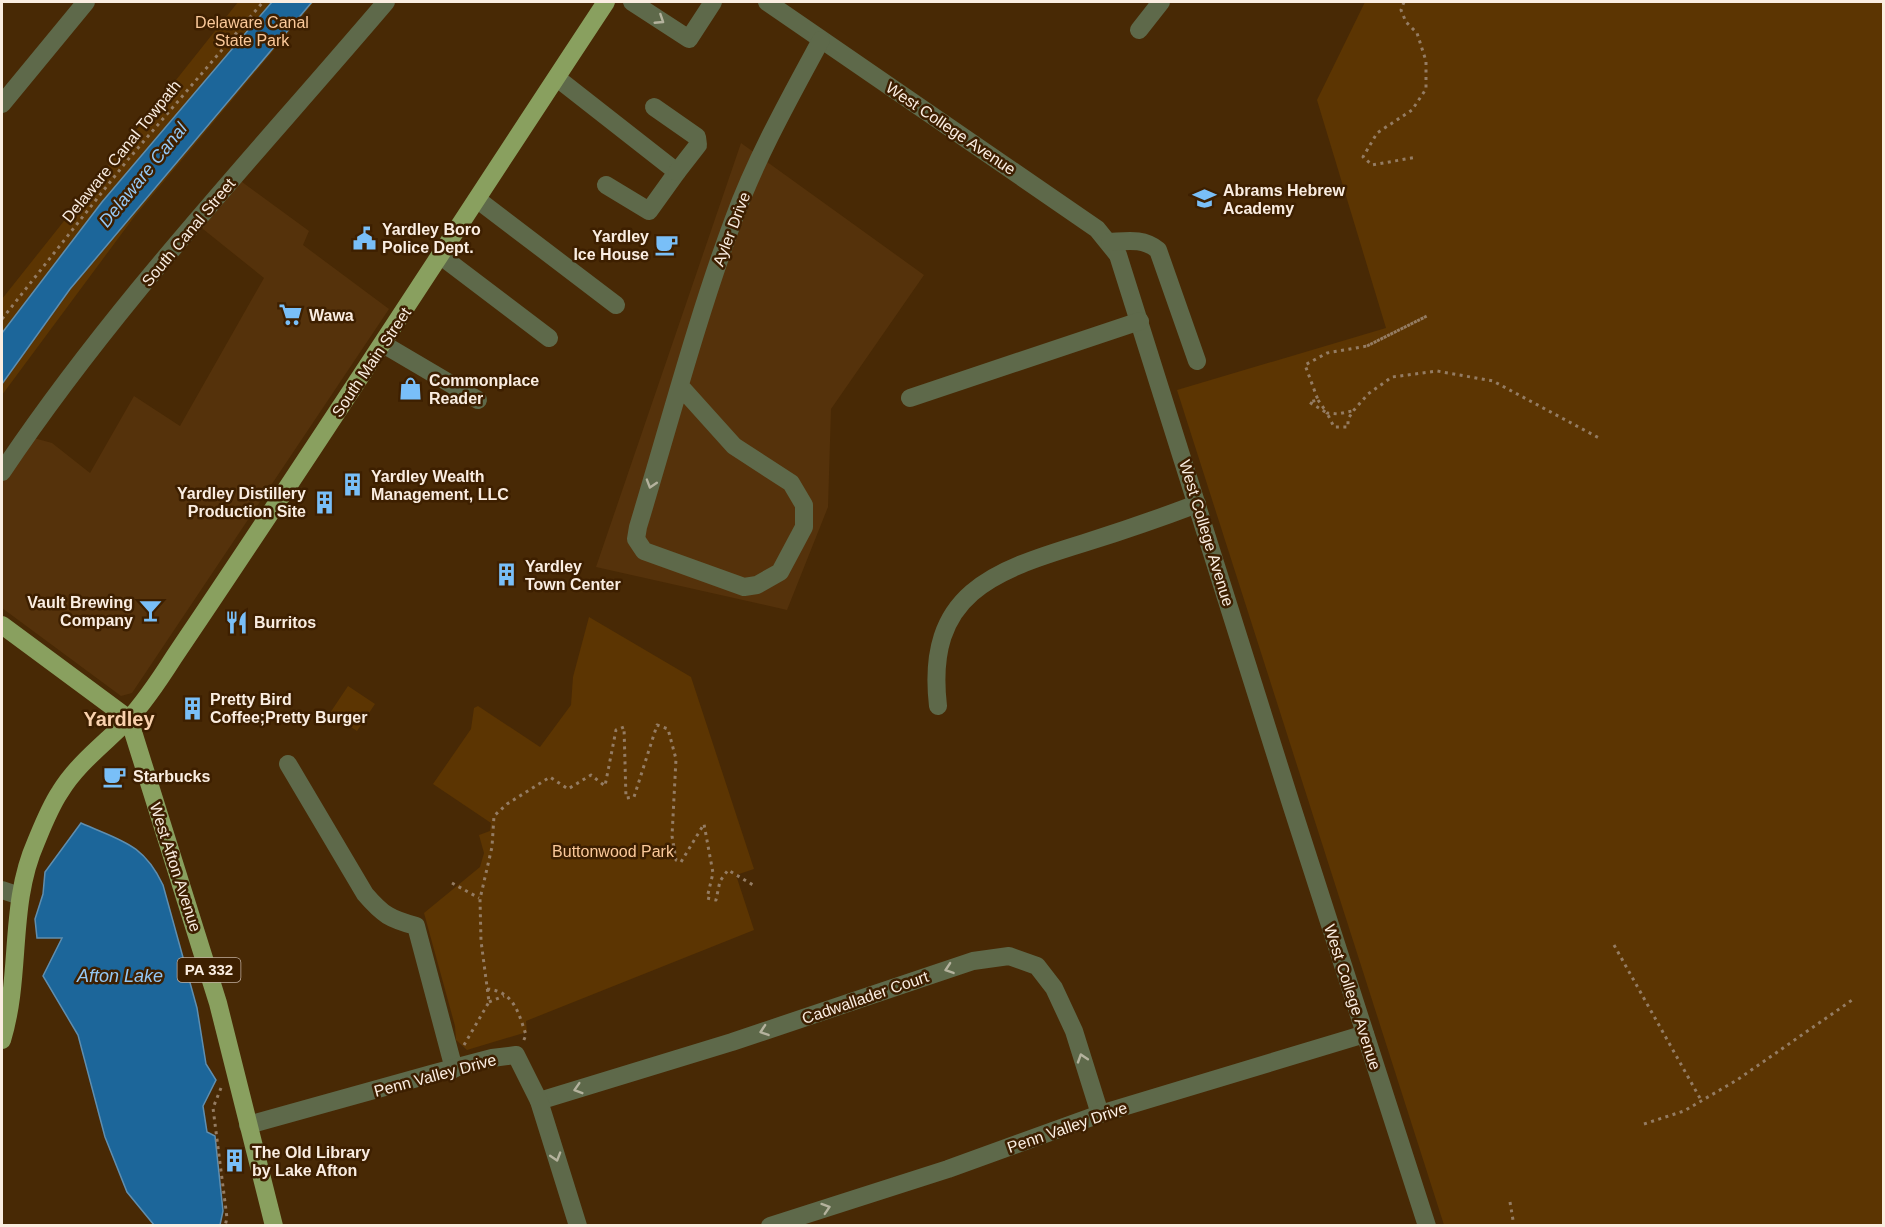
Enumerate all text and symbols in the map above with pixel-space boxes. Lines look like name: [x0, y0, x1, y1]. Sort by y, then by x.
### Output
one-way arrow: [654, 13, 665, 24]
park label: Delaware Canal State Park: [195, 14, 309, 49]
street label: Delaware Canal Towpath: [58, 76, 184, 226]
street label: West College Avenue: [883, 79, 1019, 178]
water label: Delaware Canal: [94, 118, 192, 232]
street label: South Canal Street: [138, 175, 239, 290]
place label: Abrams Hebrew Academy: [1223, 182, 1345, 217]
school or university icon: Abrams Hebrew Academy: [1192, 186, 1218, 212]
street label: Ayler Drive: [710, 190, 753, 269]
place label: Yardley Boro Police Dept.: [382, 221, 481, 256]
public building icon: Yardley Boro Police Dept.: [351, 225, 377, 251]
place label: Yardley Ice House: [573, 228, 649, 263]
cafe icon: Yardley Ice House: [654, 232, 680, 258]
supermarket icon: Wawa: [278, 302, 304, 328]
street label: South Main Street: [329, 304, 415, 420]
place label: Wawa: [309, 307, 354, 324]
place label: Commonplace Reader: [429, 372, 539, 407]
shop icon: Commonplace Reader: [398, 376, 424, 402]
street label: West College Avenue: [1176, 458, 1237, 609]
place label: Yardley Wealth Management, LLC: [371, 468, 509, 503]
building icon: Yardley Wealth Management, LLC: [340, 472, 366, 498]
one-way arrow: [646, 478, 658, 489]
place label: Yardley Distillery Production Site: [177, 485, 306, 520]
building icon: Yardley Distillery Production Site: [311, 489, 337, 515]
place label: Yardley Town Center: [525, 558, 621, 593]
building icon: Yardley Town Center: [494, 562, 520, 588]
place label: Vault Brewing Company: [27, 594, 133, 629]
bar icon: Vault Brewing Company: [138, 598, 164, 624]
restaurant icon: Burritos: [223, 609, 249, 635]
place label: Burritos: [254, 614, 316, 631]
place label: Pretty Bird Coffee;Pretty Burger: [210, 691, 367, 726]
building icon: Pretty Bird Coffee;Pretty Burger: [179, 695, 205, 721]
district label: Yardley: [83, 708, 155, 730]
cafe icon: Starbucks: [102, 763, 128, 789]
place label: Starbucks: [133, 768, 210, 785]
street label: West Afton Avenue: [147, 801, 204, 934]
park label: Buttonwood Park: [552, 843, 675, 860]
street label: West College Avenue: [1321, 922, 1384, 1072]
road number: PA 332: [178, 958, 240, 982]
one-way arrow: [944, 962, 955, 975]
water label: Afton Lake: [76, 966, 163, 986]
street label: Cadwallader Court: [800, 968, 931, 1027]
one-way arrow: [759, 1024, 770, 1037]
street label: Penn Valley Drive: [372, 1051, 498, 1100]
one-way arrow: [1077, 1053, 1090, 1064]
one-way arrow: [573, 1082, 584, 1094]
street label: Penn Valley Drive: [1005, 1099, 1130, 1156]
place label: The Old Library by Lake Afton: [252, 1144, 370, 1179]
building icon: The Old Library by Lake Afton: [221, 1148, 247, 1174]
one-way arrow: [549, 1151, 561, 1162]
one-way arrow: [820, 1203, 831, 1215]

